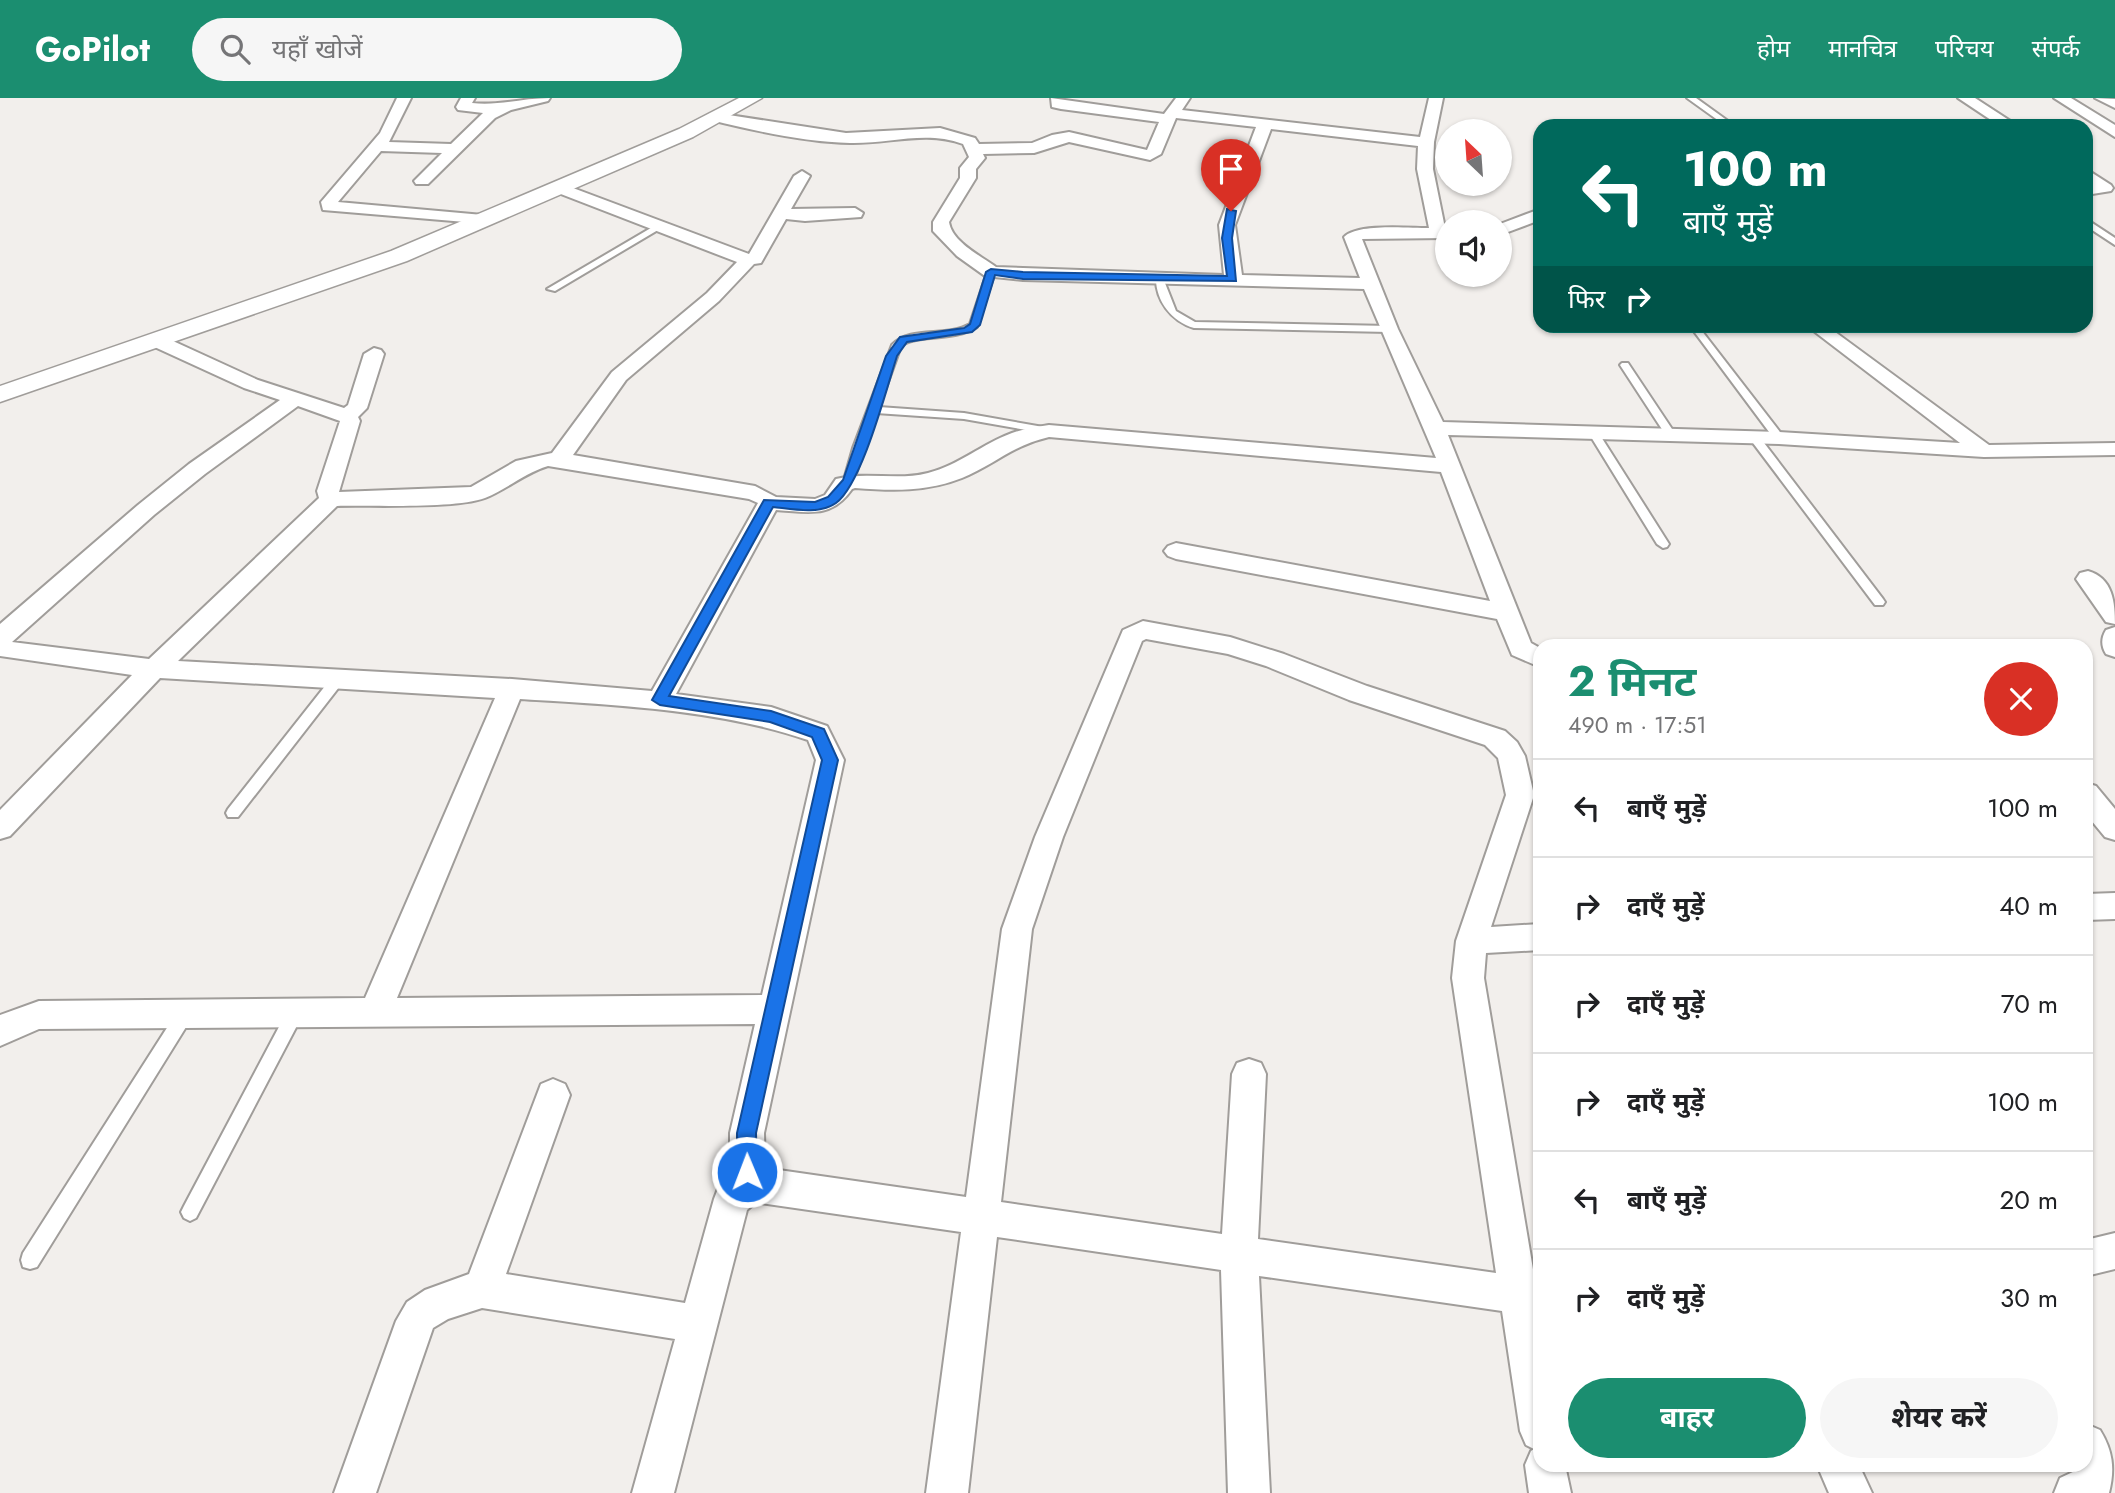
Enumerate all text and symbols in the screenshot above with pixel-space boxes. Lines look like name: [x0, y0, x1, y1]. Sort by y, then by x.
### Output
search box: [192, 18, 682, 81]
text: GoPilot: [35, 26, 150, 73]
icon: search: [216, 30, 254, 68]
text: यहाँ खोजें: [272, 30, 363, 68]
text: होम: [1757, 31, 1790, 66]
text: मानचित्र: [1828, 31, 1897, 66]
text: परिचय: [1935, 31, 1994, 66]
text: संपर्क: [2032, 31, 2080, 66]
north arrow: [1435, 119, 1512, 196]
map controls: [1435, 119, 1512, 287]
text: 100 m: [1683, 134, 1828, 204]
pin: [1201, 139, 1261, 211]
icon: left: [1568, 147, 1659, 238]
icon: arrive: [1212, 150, 1250, 188]
text: बाएँ मुड़ें: [1683, 199, 1773, 245]
button: sound: [1435, 210, 1512, 287]
text: फिर: [1568, 280, 1605, 318]
icon: right: [1619, 280, 1657, 318]
text: 2 मिनट: [1568, 651, 1696, 712]
button: close: [1984, 662, 2058, 736]
text: 490 m · 17:51: [1568, 708, 1707, 742]
icon: left: [1568, 789, 1606, 827]
text: बाएँ मुड़ें: [1627, 789, 1706, 827]
text: 100 m: [1987, 789, 2058, 827]
icon: right: [1568, 887, 1606, 925]
text: दाएँ मुड़ें: [1627, 887, 1705, 925]
text: 40 m: [1999, 887, 2058, 925]
icon: right: [1568, 985, 1606, 1023]
text: दाएँ मुड़ें: [1627, 985, 1705, 1023]
text: 70 m: [2001, 985, 2058, 1023]
icon: right: [1568, 1083, 1606, 1121]
text: दाएँ मुड़ें: [1627, 1083, 1705, 1121]
text: 100 m: [1987, 1083, 2058, 1121]
position arrow: [710, 1135, 784, 1209]
icon: left: [1568, 1181, 1606, 1219]
text: बाएँ मुड़ें: [1627, 1181, 1706, 1219]
text: 20 m: [2000, 1181, 2058, 1219]
icon: right: [1568, 1279, 1606, 1317]
text: दाएँ मुड़ें: [1627, 1279, 1705, 1317]
text: 30 m: [2000, 1279, 2058, 1317]
button: बाहर: [1568, 1378, 1806, 1458]
button: शेयर करें: [1820, 1378, 2058, 1458]

